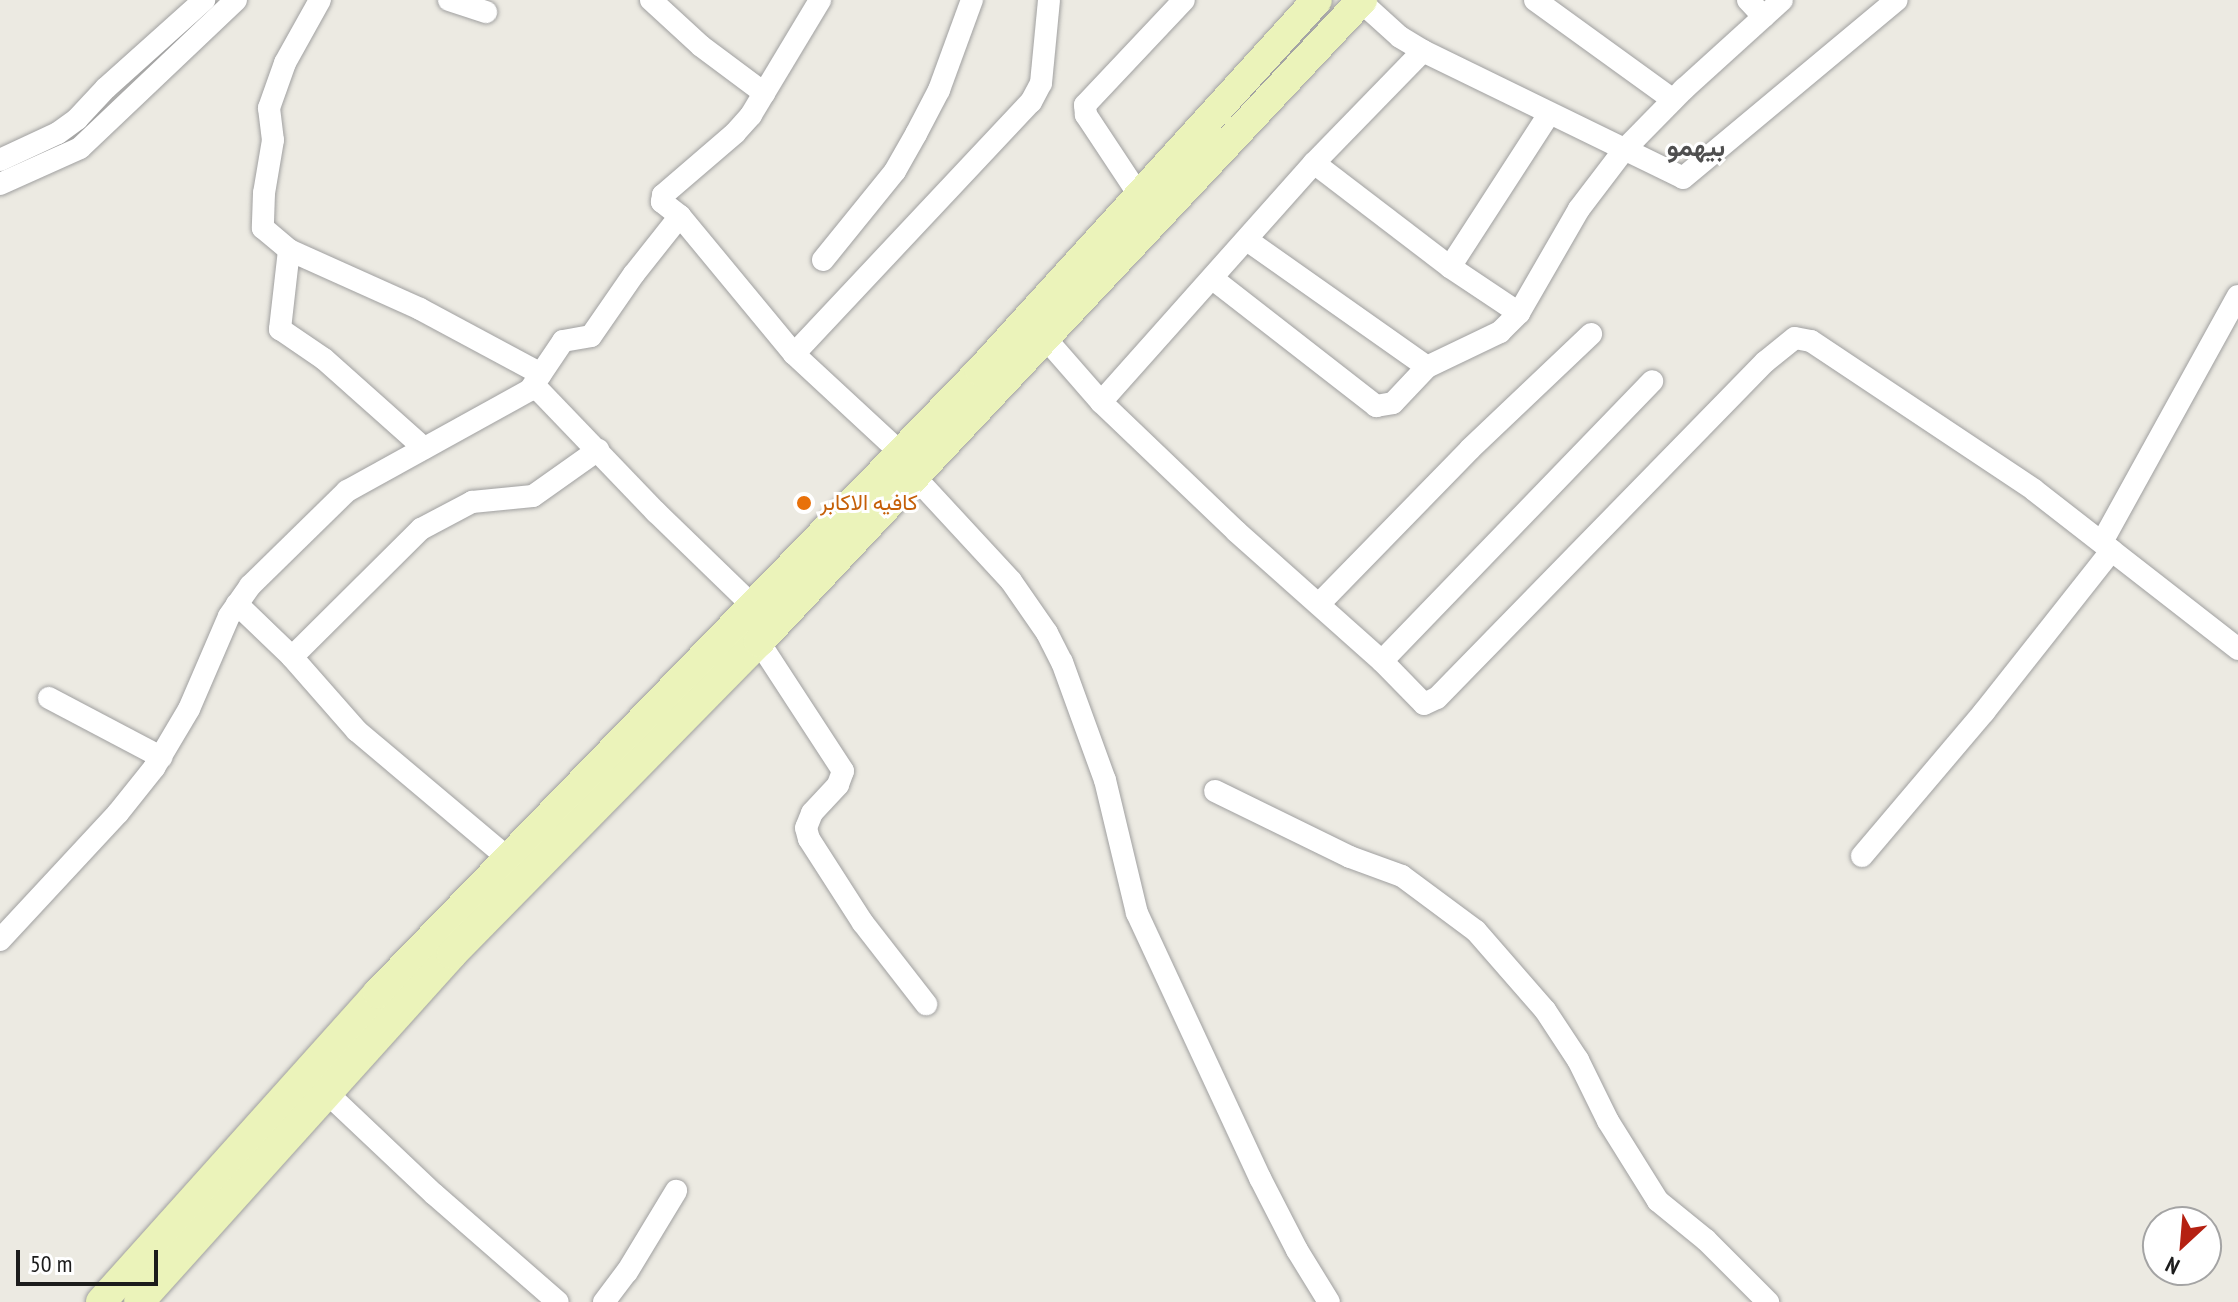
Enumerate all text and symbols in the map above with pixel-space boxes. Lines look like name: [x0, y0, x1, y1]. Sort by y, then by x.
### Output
district label: بيهمو: [1667, 131, 1725, 163]
place label: كافيه الاكابر: [820, 490, 918, 516]
marker: كافيه الاكابر: [795, 494, 813, 512]
north arrow: [2142, 1206, 2222, 1286]
scale bar: [20, 1234, 162, 1284]
text: 50 m: [30, 1248, 72, 1279]
text: N: [2161, 1251, 2184, 1281]

